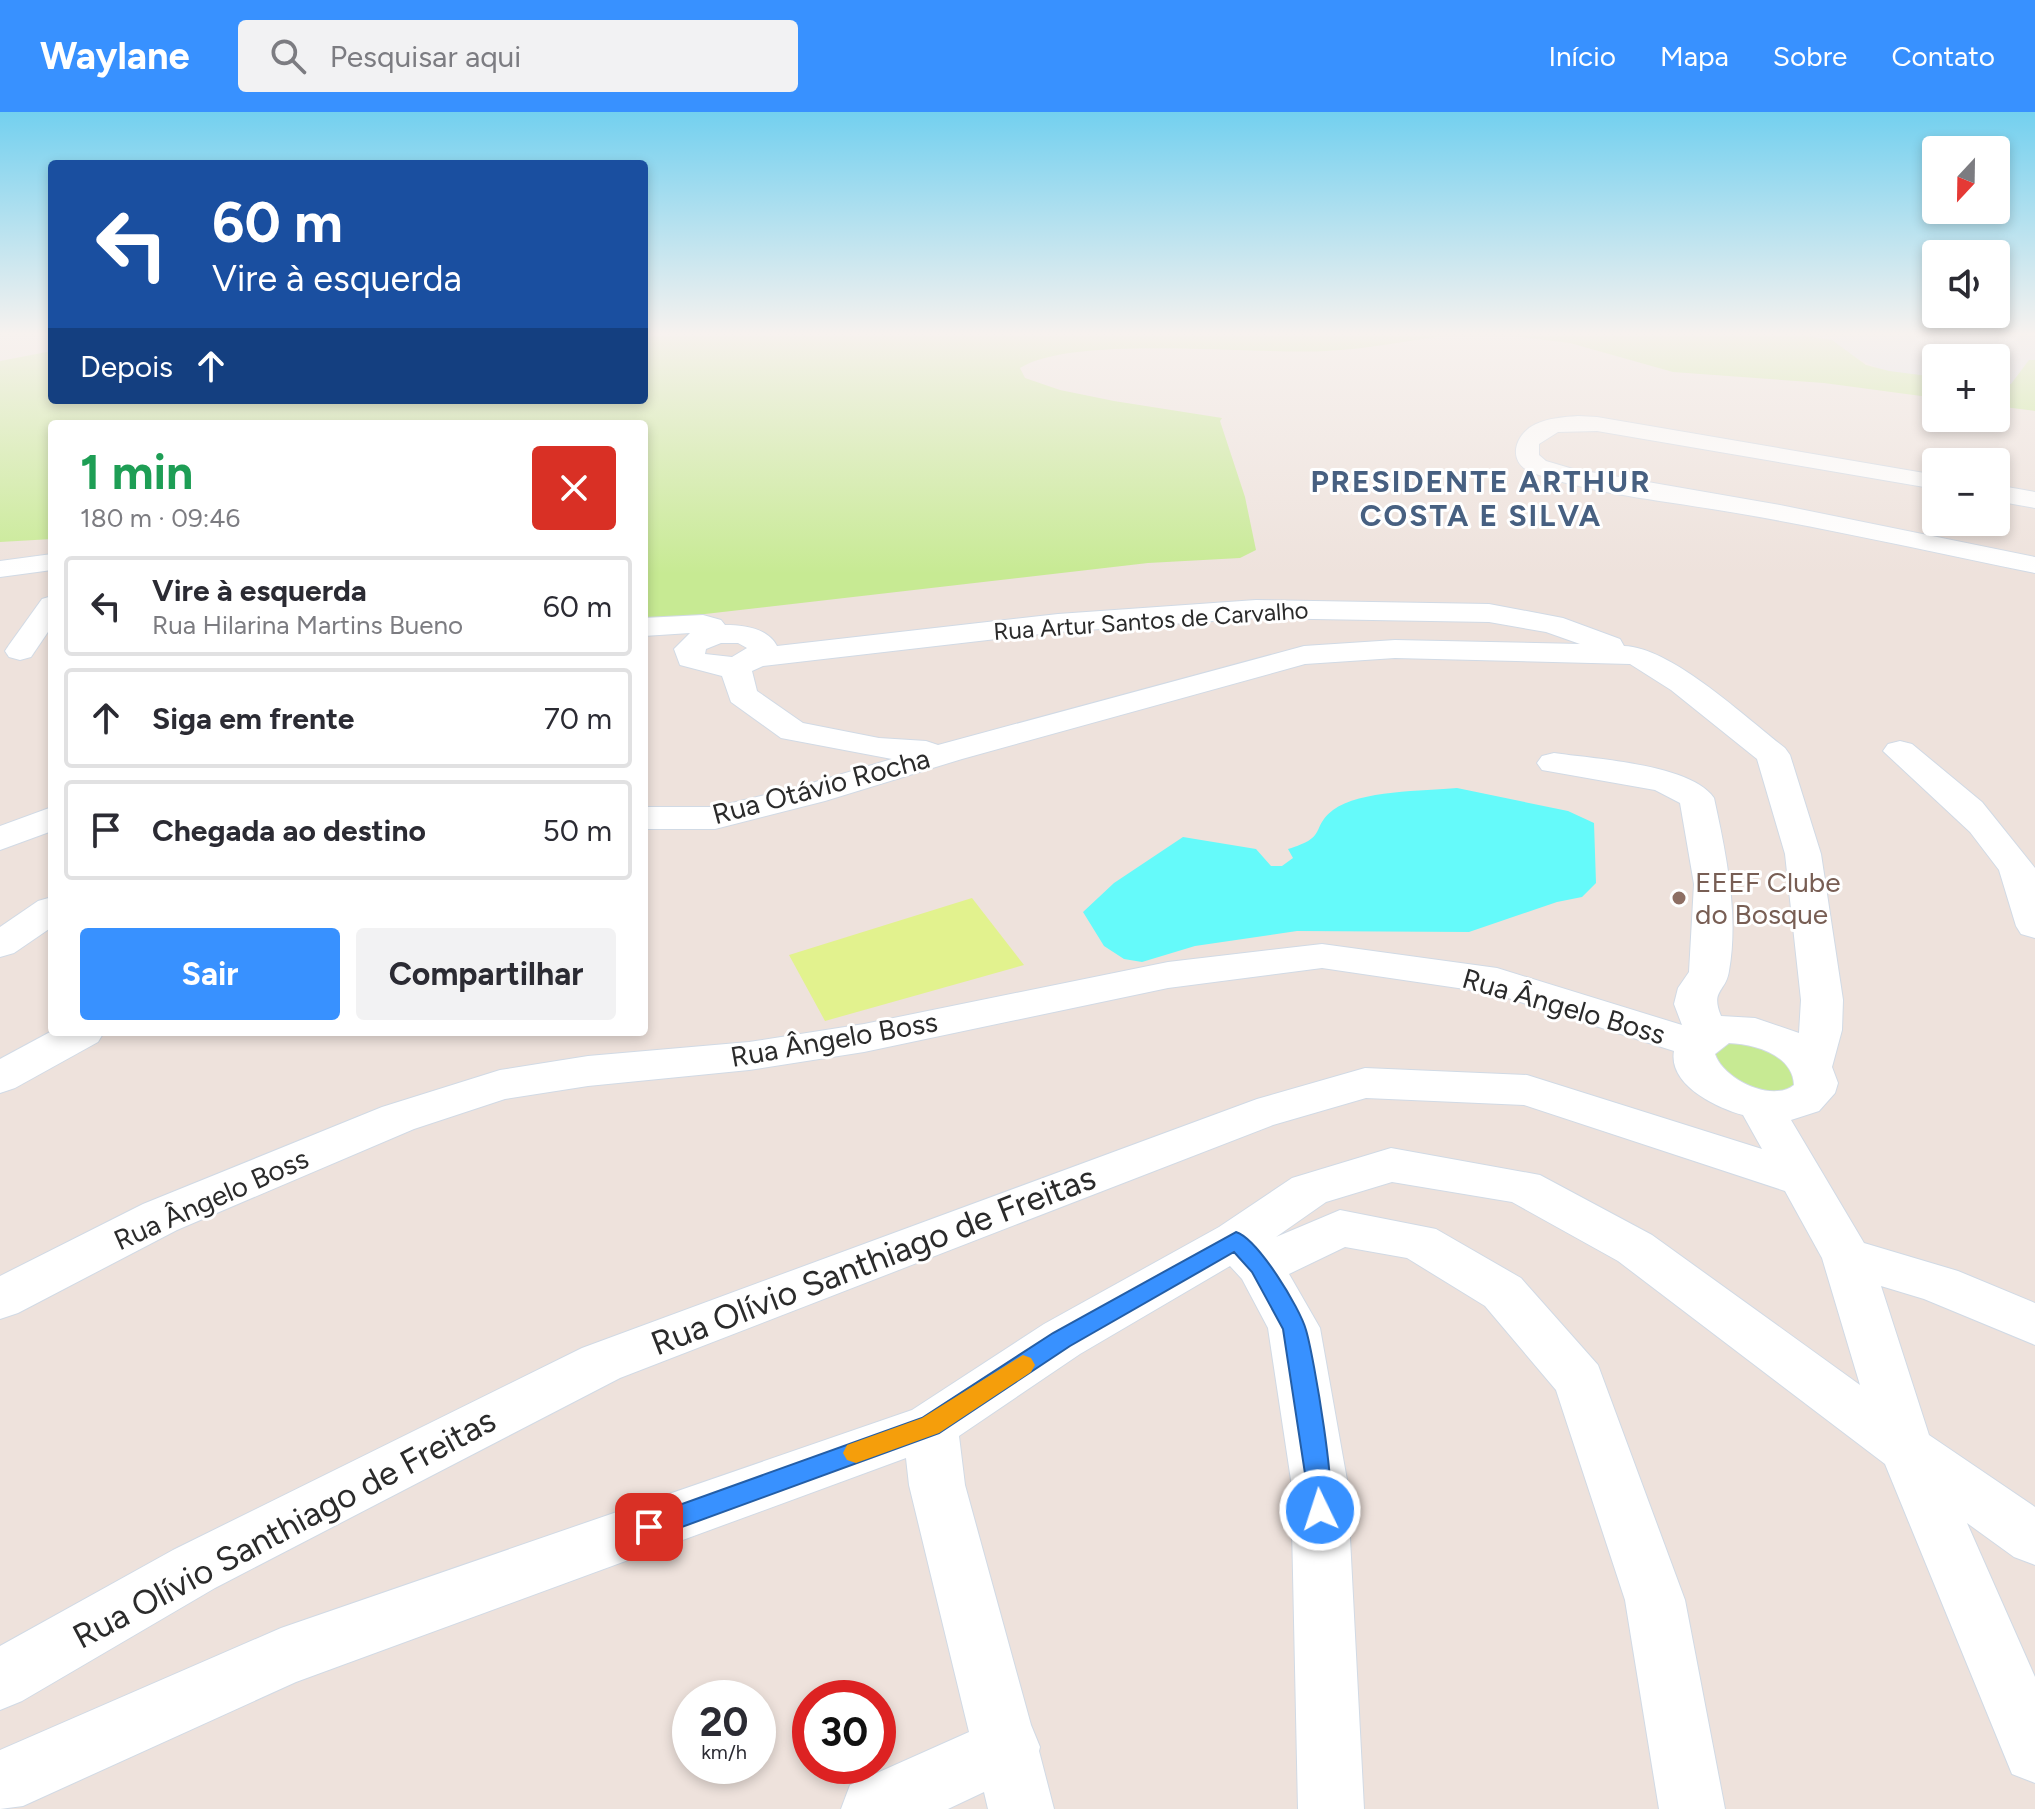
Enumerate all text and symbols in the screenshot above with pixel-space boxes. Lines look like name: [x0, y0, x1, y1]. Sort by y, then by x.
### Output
search box: [238, 20, 798, 92]
text: Waylane: [40, 33, 190, 79]
icon: search: [266, 34, 310, 78]
text: Pesquisar aqui: [330, 38, 521, 75]
text: Início: [1548, 39, 1616, 73]
text: Mapa: [1660, 39, 1729, 73]
text: Sobre: [1773, 39, 1847, 73]
text: Contato: [1891, 39, 1995, 73]
north arrow: [1922, 136, 2010, 224]
map controls: [1922, 136, 2010, 536]
text: 60 m: [212, 189, 343, 256]
icon: left: [80, 192, 184, 296]
button: sound: [1922, 240, 2010, 328]
text: Vire à esquerda: [212, 257, 462, 300]
icon: ahead: [189, 344, 233, 388]
button: +: [1922, 344, 2010, 432]
text: Depois: [80, 348, 173, 385]
text: 1 min: [80, 443, 193, 501]
button: close: [532, 446, 616, 530]
button: −: [1922, 448, 2010, 536]
district label: PRESIDENTE ARTHUR COSTA E SILVA: [1310, 463, 1652, 534]
text: 180 m · 09:46: [80, 502, 240, 534]
text: Vire à esquerda: [152, 572, 367, 609]
icon: left: [84, 584, 128, 628]
text: 60 m: [543, 588, 612, 625]
street label: Rua Artur Santos de Carvalho: [993, 595, 1309, 646]
text: Rua Hilarina Martins Bueno: [152, 609, 463, 641]
icon: ahead: [84, 696, 128, 740]
text: Siga em frente: [152, 700, 354, 737]
text: 70 m: [544, 700, 612, 737]
street label: Rua Otávio Rocha: [709, 741, 933, 831]
icon: arrive: [84, 808, 128, 852]
text: Chegada ao destino: [152, 812, 426, 849]
text: 50 m: [543, 812, 612, 849]
place label: EEEF Clube do Bosque: [1695, 865, 1841, 931]
marker: EEEF Clube do Bosque: [1670, 889, 1688, 907]
button: Sair: [80, 928, 340, 1020]
button: Compartilhar: [356, 928, 616, 1020]
street label: Rua Ângelo Boss: [1459, 961, 1669, 1051]
street label: Rua Ângelo Boss: [728, 1004, 940, 1074]
street label: Rua Ângelo Boss: [108, 1141, 314, 1257]
street label: Rua Olívio Santhiago de Freitas: [645, 1157, 1101, 1364]
street label: Rua Olívio Santhiago de Freitas: [66, 1399, 503, 1657]
position arrow: [1278, 1468, 1362, 1552]
pin: [615, 1493, 683, 1561]
icon: arrive: [627, 1505, 671, 1549]
speed limit sign: 30: [792, 1680, 896, 1784]
text: 20: [699, 1698, 749, 1746]
text: km/h: [701, 1740, 747, 1764]

